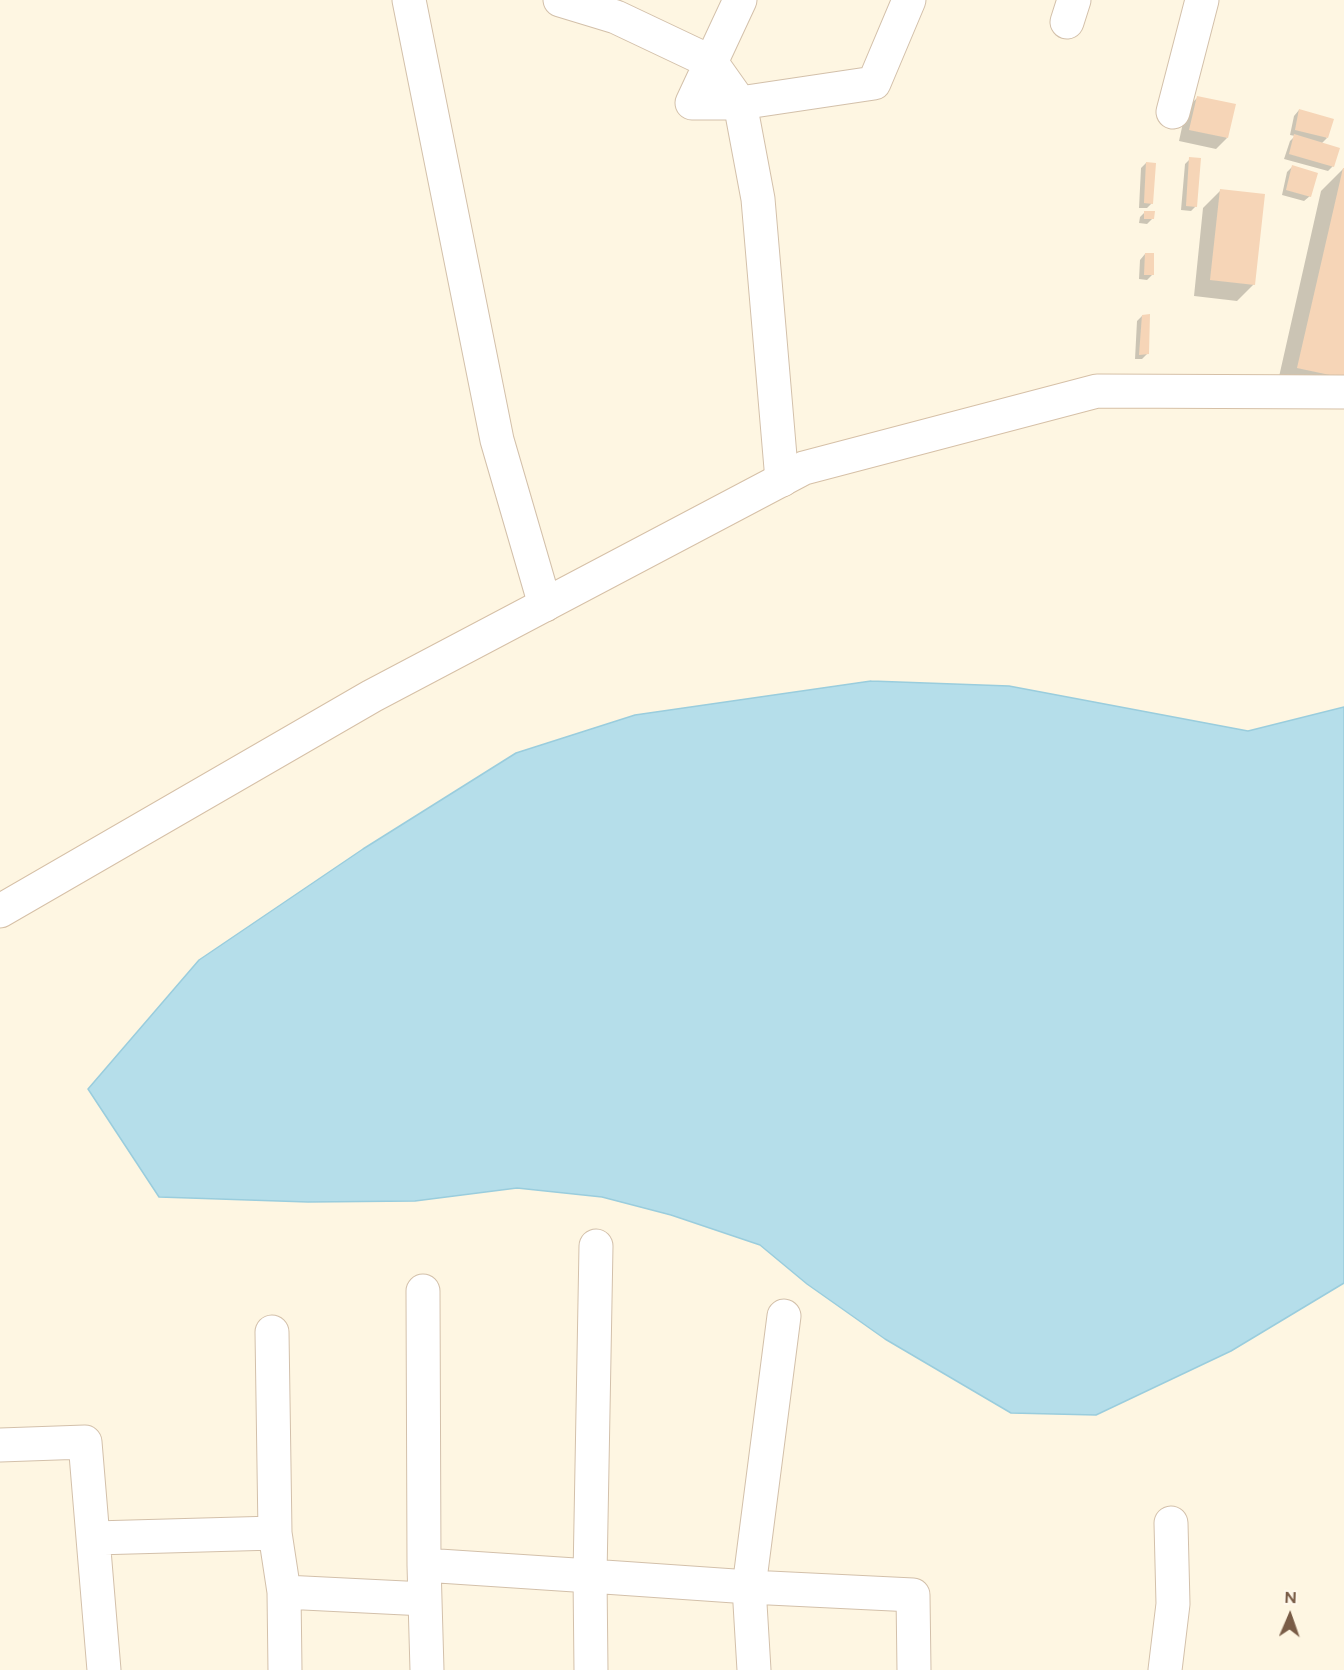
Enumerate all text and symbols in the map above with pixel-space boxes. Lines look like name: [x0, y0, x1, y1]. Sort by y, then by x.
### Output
north arrow: [1260, 1586, 1320, 1646]
text: N: [1284, 1588, 1297, 1607]

